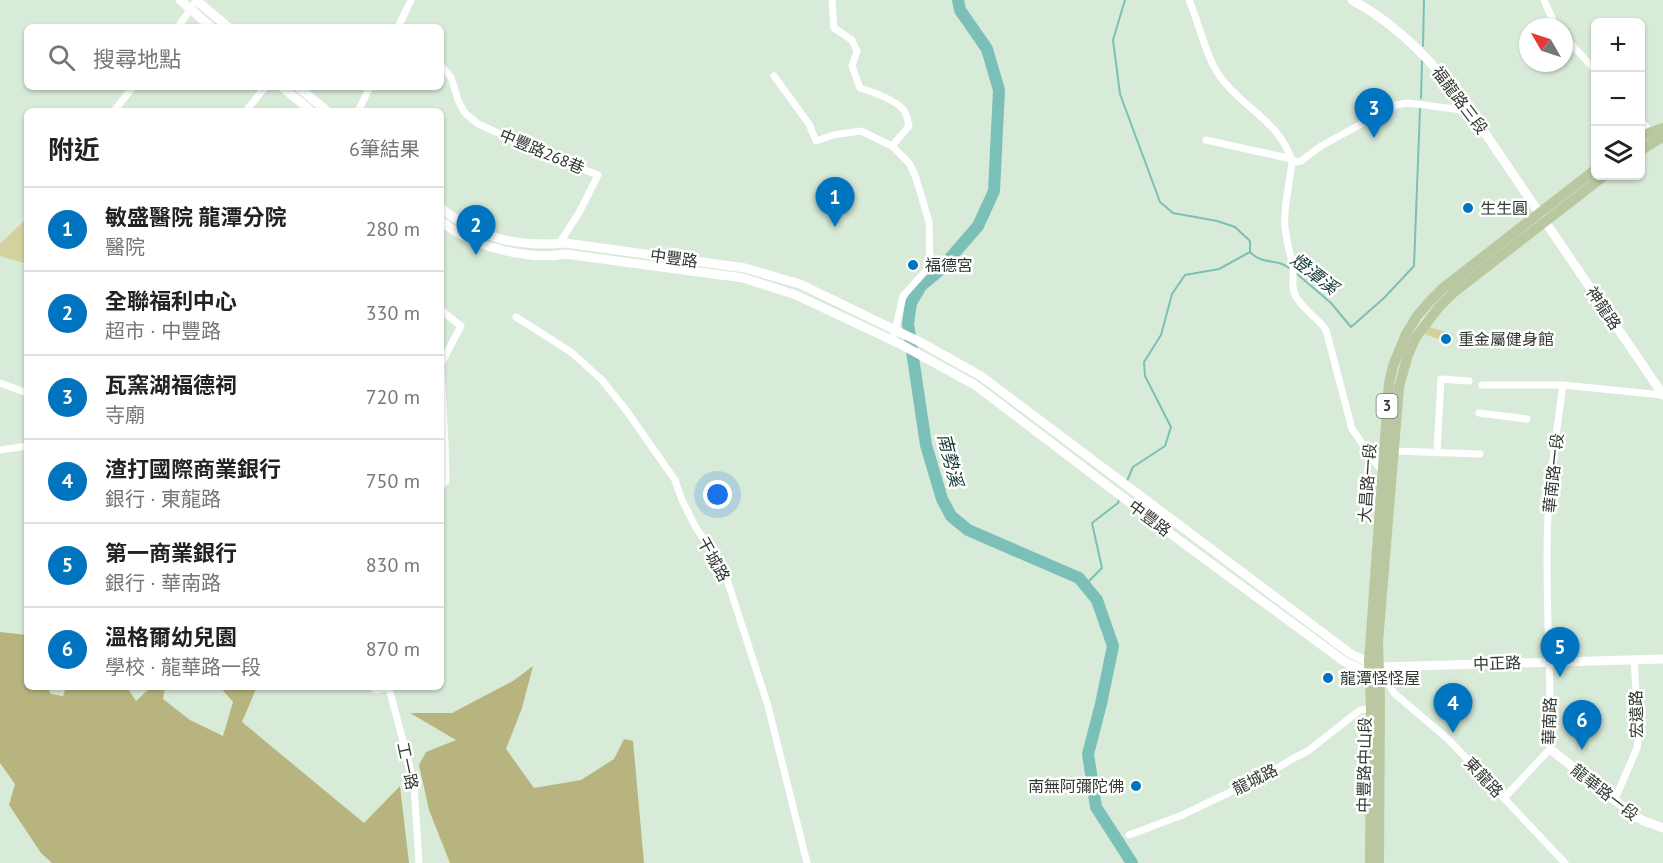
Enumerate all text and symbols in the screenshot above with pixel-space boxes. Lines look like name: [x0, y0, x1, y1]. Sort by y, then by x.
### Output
north arrow: [1519, 18, 1573, 72]
map controls: [1591, 18, 1645, 180]
button: +: [1591, 18, 1645, 72]
search box: [24, 24, 444, 90]
icon: search: [45, 41, 78, 74]
text: 搜尋地點: [93, 45, 181, 73]
street label: 福龍路三段: [1428, 62, 1492, 138]
button: −: [1591, 72, 1645, 126]
pin: 3: [1354, 88, 1394, 138]
street label: 中豐路268巷: [497, 124, 587, 178]
button: layers: [1591, 126, 1645, 180]
text: 附近: [48, 133, 100, 166]
text: 6筆結果: [349, 136, 420, 162]
pin: 1: [816, 178, 854, 227]
place label: 生生圓: [1480, 198, 1528, 218]
marker: 生生圓: [1461, 201, 1475, 215]
text: 敏盛醫院 龍潭分院: [105, 203, 287, 231]
pin: 2: [456, 206, 496, 255]
text: 1: [62, 216, 73, 242]
text: 280 m: [366, 216, 420, 242]
text: 醫院: [105, 234, 145, 260]
street label: 中豐路: [649, 245, 699, 271]
water label: 燈潭溪: [1286, 248, 1345, 301]
place label: 福德宮: [925, 255, 973, 275]
marker: 福德宮: [906, 258, 920, 272]
street label: 神龍路: [1582, 283, 1626, 333]
text: 全聯福利中心: [105, 287, 237, 315]
text: 2: [62, 300, 73, 326]
text: 330 m: [366, 300, 420, 326]
text: 超市 · 中豐路: [105, 318, 221, 344]
place label: 重金屬健身館: [1458, 329, 1554, 349]
marker: 重金屬健身館: [1439, 332, 1453, 346]
text: 瓦窯湖福德祠: [105, 371, 237, 399]
text: 3: [62, 384, 73, 410]
text: 720 m: [366, 384, 420, 410]
road number: 3: [1376, 394, 1398, 418]
text: 寺廟: [105, 402, 145, 428]
water label: 南勢溪: [933, 431, 969, 492]
street label: 華南路一段: [1539, 432, 1567, 514]
street label: 大昌路一段: [1354, 442, 1380, 524]
text: 渣打國際商業銀行: [105, 455, 281, 483]
text: 4: [62, 468, 73, 494]
text: 750 m: [366, 468, 420, 494]
your location: [703, 480, 732, 509]
text: 銀行 · 東龍路: [105, 486, 221, 512]
street label: 中豐路: [1125, 496, 1175, 540]
street label: 干城路: [694, 533, 734, 585]
text: 第一商業銀行: [105, 539, 237, 567]
text: 5: [62, 552, 73, 578]
text: 830 m: [366, 552, 420, 578]
text: 銀行 · 華南路: [105, 570, 221, 596]
text: 溫格爾幼兒園: [105, 623, 237, 651]
pin: 5: [1540, 628, 1580, 677]
text: 6: [62, 636, 73, 662]
text: 870 m: [366, 636, 420, 662]
street label: 中正路: [1473, 652, 1521, 674]
text: 學校 · 龍華路一段: [105, 654, 261, 680]
place label: 龍潭怪怪屋: [1340, 668, 1420, 688]
marker: 龍潭怪怪屋: [1321, 671, 1335, 685]
pin: 4: [1434, 684, 1472, 733]
street label: 宏遠路: [1626, 690, 1646, 738]
street label: 華南路: [1538, 697, 1560, 745]
pin: 6: [1562, 700, 1602, 750]
street label: 中豐路中山段: [1353, 717, 1375, 813]
street label: 工一路: [393, 740, 423, 792]
street label: 東龍路: [1460, 753, 1508, 801]
street label: 龍城路: [1229, 759, 1281, 799]
street label: 龍華路一段: [1567, 759, 1643, 825]
place label: 南無阿彌陀佛: [1028, 776, 1124, 796]
marker: 南無阿彌陀佛: [1129, 779, 1143, 793]

